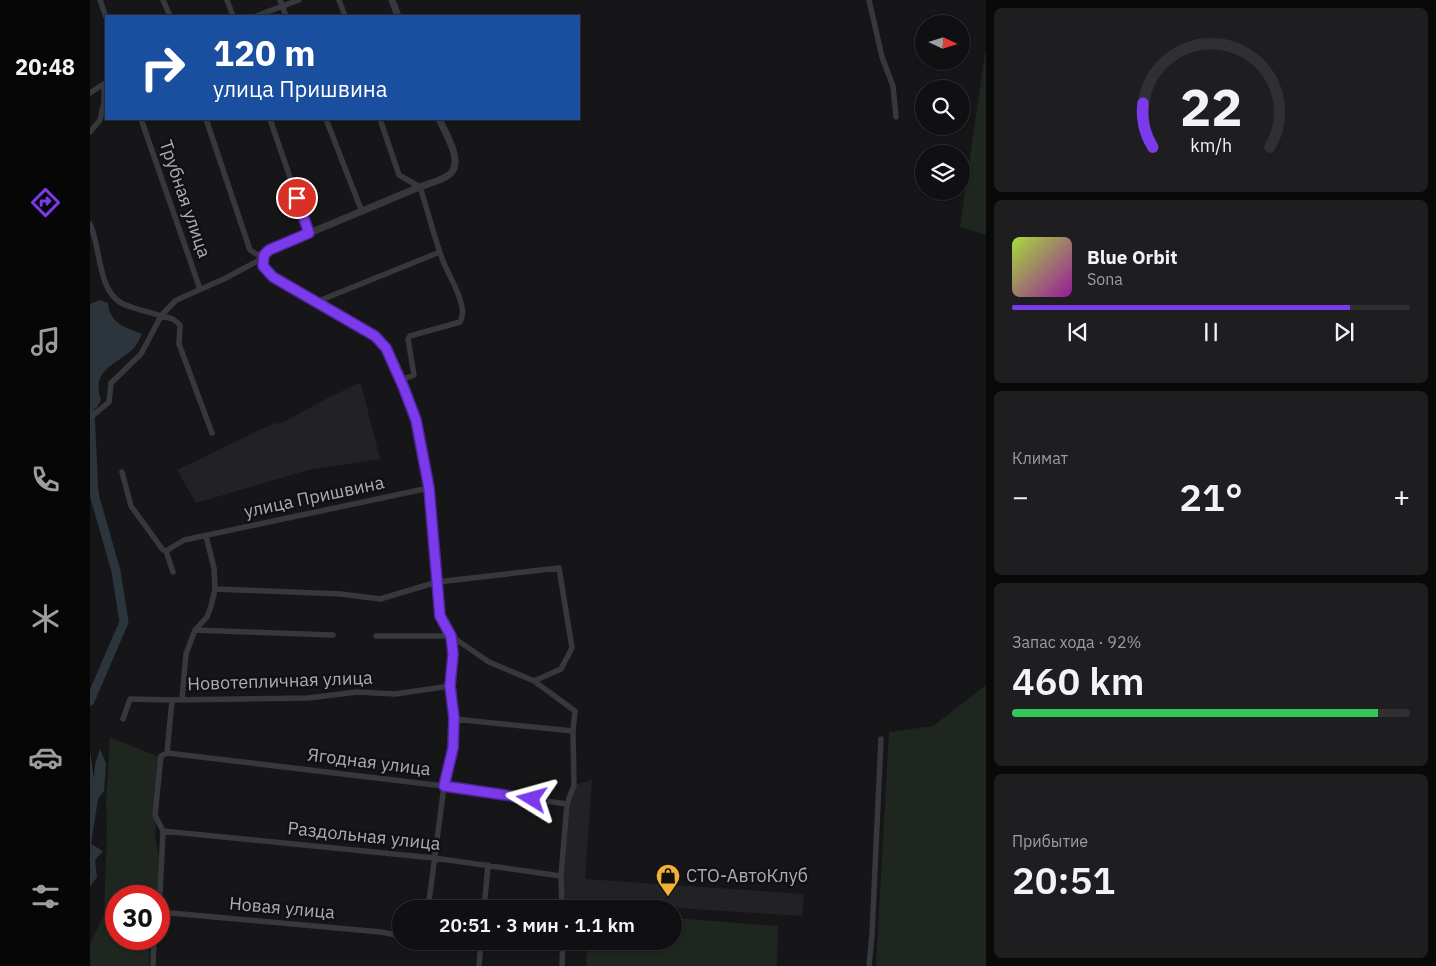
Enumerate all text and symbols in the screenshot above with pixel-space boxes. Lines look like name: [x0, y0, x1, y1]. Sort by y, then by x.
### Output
north arrow: [915, 15, 970, 70]
map controls: [915, 15, 970, 200]
text: 120 m: [213, 30, 316, 76]
icon: right: [130, 35, 195, 100]
text: 20:48: [15, 52, 75, 81]
text: 22: [1180, 73, 1242, 140]
text: улица Пришвина: [213, 74, 388, 103]
button: search: [915, 80, 970, 135]
text: km/h: [1190, 134, 1232, 157]
street label: Трубная улица: [155, 137, 216, 261]
button: layers: [915, 145, 970, 200]
pin: [276, 177, 318, 219]
icon: arrive: [283, 184, 311, 212]
icon: directions: [28, 185, 63, 220]
text: Blue Orbit: [1087, 245, 1177, 269]
text: Sona: [1087, 269, 1123, 289]
icon: previous: [1064, 318, 1092, 346]
icon: pause: [1197, 318, 1225, 346]
icon: next: [1330, 318, 1358, 346]
icon: music: [28, 324, 63, 359]
text: Климат: [1012, 448, 1068, 468]
icon: phone: [28, 462, 63, 497]
street label: улица Пришвина: [242, 470, 387, 523]
text: 21°: [1179, 472, 1243, 521]
text: −: [1012, 478, 1029, 515]
text: +: [1393, 478, 1410, 515]
icon: climate: [28, 601, 63, 636]
text: Запас хода · 92%: [1012, 632, 1141, 652]
text: 460 km: [1012, 656, 1144, 705]
street label: Новотепличная улица: [187, 666, 373, 695]
icon: car: [28, 740, 63, 775]
street label: Ягодная улица: [306, 743, 432, 781]
position arrow: [505, 772, 557, 824]
street label: Раздольная улица: [286, 816, 442, 855]
text: Прибытие: [1012, 831, 1088, 851]
text: 20:51: [1012, 855, 1115, 904]
shop icon: СТО-АвтоКлуб: [655, 863, 681, 897]
place label: СТО-АвтоКлуб: [686, 864, 808, 887]
icon: filters: [28, 879, 63, 914]
speed limit sign: 30: [105, 885, 170, 950]
street label: Новая улица: [228, 891, 336, 924]
text: 20:51 · 3 мин · 1.1 km: [439, 913, 635, 937]

